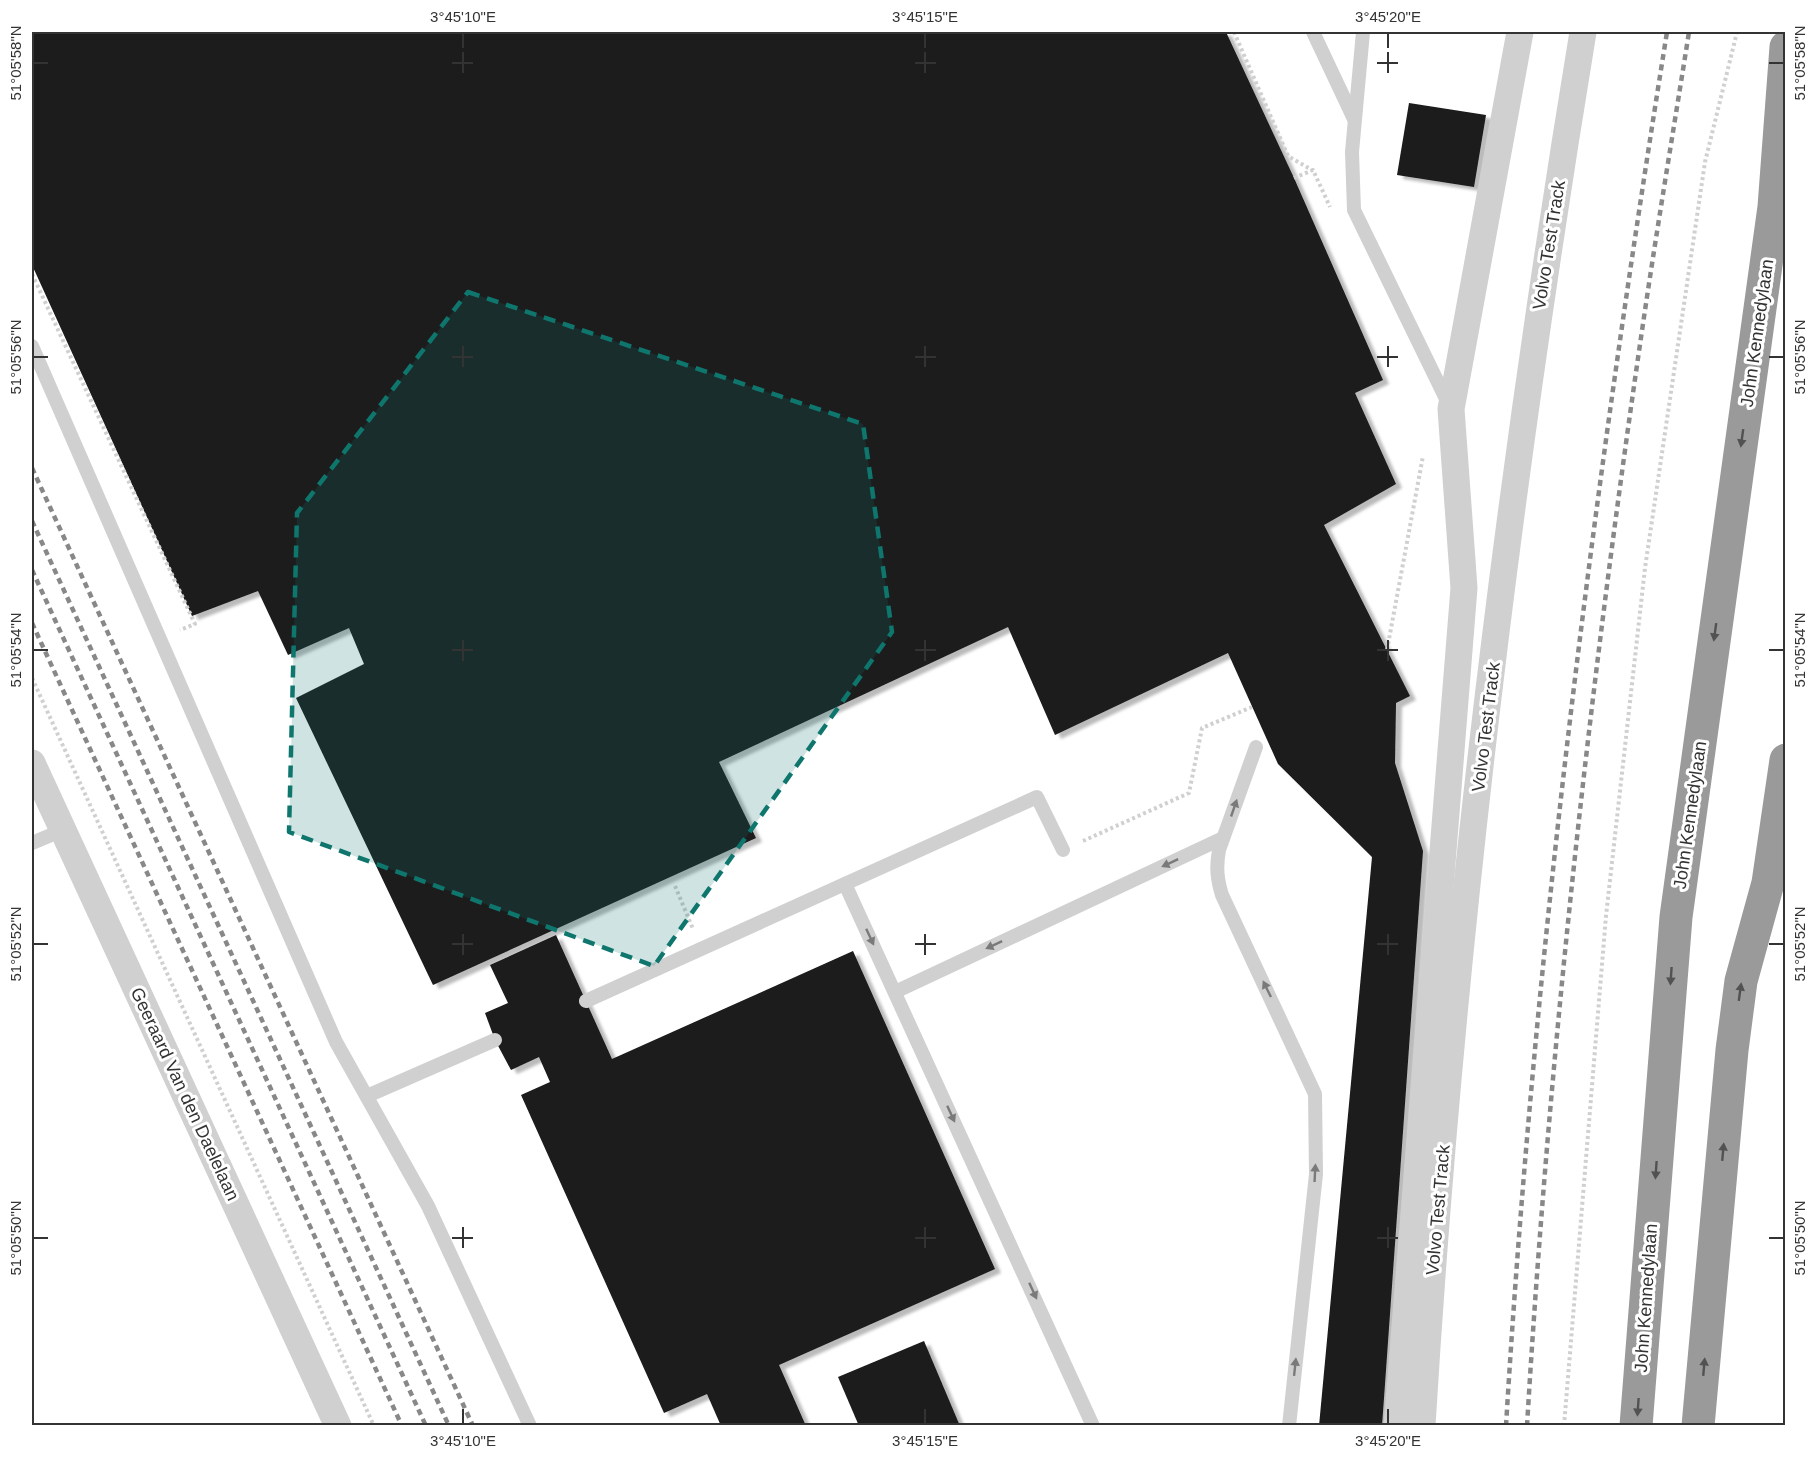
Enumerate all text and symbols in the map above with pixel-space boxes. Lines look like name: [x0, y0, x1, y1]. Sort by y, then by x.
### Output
text: 3°45'10"E: [430, 8, 496, 25]
text: 3°45'15"E: [892, 8, 958, 25]
text: 3°45'20"E: [1355, 8, 1421, 25]
text: 51°05'58"N: [7, 25, 24, 101]
text: 51°05'58"N: [1791, 25, 1808, 101]
street label: Volvo Test Track: [1529, 178, 1569, 311]
street label: John Kennedylaan: [1737, 258, 1777, 408]
text: 51°05'56"N: [7, 319, 24, 395]
text: 51°05'56"N: [1791, 319, 1808, 395]
one-way arrow: [1738, 429, 1747, 448]
text: 51°05'54"N: [7, 612, 24, 688]
text: 51°05'54"N: [1791, 612, 1808, 688]
one-way arrow: [1711, 622, 1720, 641]
street label: Volvo Test Track: [1468, 660, 1504, 793]
street label: John Kennedylaan: [1670, 740, 1710, 890]
one-way arrow: [1229, 799, 1239, 817]
one-way arrow: [1162, 858, 1179, 867]
text: 51°05'52"N: [7, 906, 24, 982]
text: 51°05'52"N: [1791, 906, 1808, 982]
one-way arrow: [865, 929, 874, 946]
one-way arrow: [985, 941, 1002, 950]
one-way arrow: [1666, 966, 1676, 985]
one-way arrow: [1262, 980, 1272, 998]
one-way arrow: [1735, 982, 1744, 1001]
street label: Geeraard Van den Daelelaan: [127, 984, 243, 1204]
one-way arrow: [947, 1106, 956, 1123]
street label: Volvo Test Track: [1422, 1143, 1454, 1276]
one-way arrow: [1718, 1143, 1728, 1162]
one-way arrow: [1651, 1161, 1661, 1180]
one-way arrow: [1311, 1164, 1320, 1183]
text: 51°05'50"N: [7, 1200, 24, 1276]
text: 51°05'50"N: [1791, 1200, 1808, 1276]
street label: John Kennedylaan: [1631, 1223, 1661, 1373]
one-way arrow: [1029, 1283, 1038, 1300]
one-way arrow: [1290, 1358, 1300, 1377]
one-way arrow: [1699, 1358, 1709, 1377]
one-way arrow: [1633, 1397, 1642, 1416]
text: 3°45'10"E: [430, 1432, 496, 1449]
text: 3°45'15"E: [892, 1432, 958, 1449]
text: 3°45'20"E: [1355, 1432, 1421, 1449]

